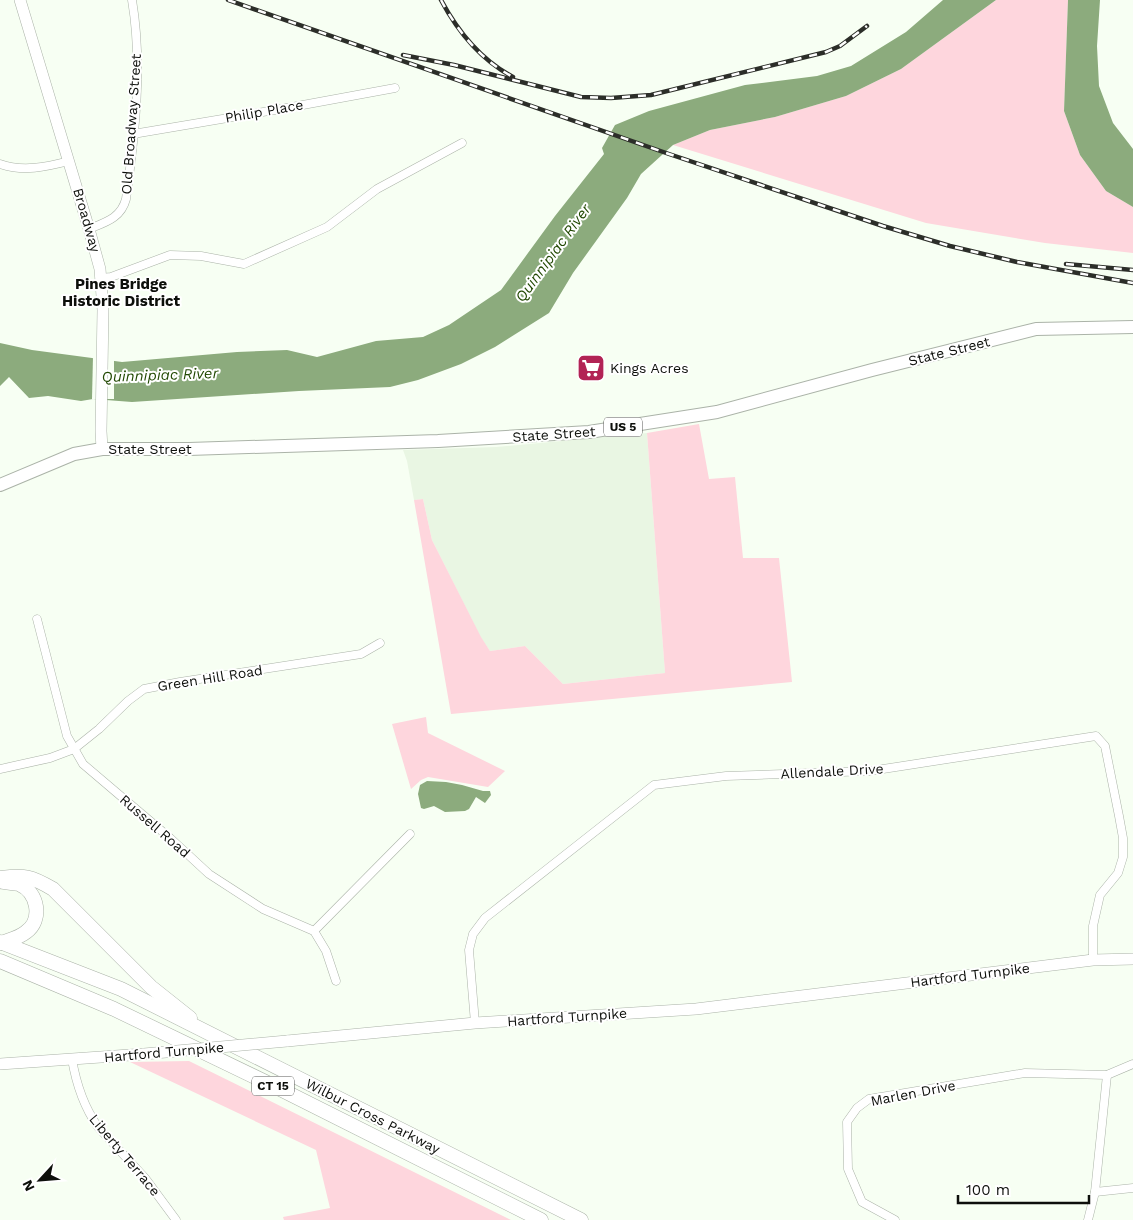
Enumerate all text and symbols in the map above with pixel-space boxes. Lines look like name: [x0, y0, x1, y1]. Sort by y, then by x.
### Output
street label: Old Broadway Street: [118, 53, 144, 195]
street label: Philip Place: [224, 96, 304, 126]
street label: Broadway: [70, 186, 104, 255]
water label: Quinnipiac River: [511, 200, 595, 306]
district label: Pines Bridge Historic District: [62, 275, 181, 310]
street label: State Street: [907, 333, 991, 369]
supermarket icon: Kings Acres: [576, 353, 606, 383]
place label: Kings Acres: [610, 360, 689, 376]
water label: Quinnipiac River: [101, 364, 220, 386]
road number: US 5: [604, 418, 642, 437]
street label: State Street: [512, 423, 596, 445]
street label: State Street: [108, 441, 192, 457]
street label: Green Hill Road: [156, 662, 264, 694]
street label: Allendale Drive: [780, 760, 884, 782]
street label: Russell Road: [117, 791, 193, 861]
street label: Hartford Turnpike: [909, 960, 1031, 990]
street label: Hartford Turnpike: [506, 1005, 628, 1029]
street label: Hartford Turnpike: [103, 1039, 225, 1065]
street label: Wilbur Cross Parkway: [303, 1075, 443, 1157]
road number: CT 15: [252, 1076, 294, 1096]
street label: Marlen Drive: [869, 1077, 957, 1109]
street label: Liberty Terrace: [86, 1111, 164, 1199]
north arrow: [15, 1155, 65, 1205]
scale bar: [958, 1172, 1089, 1204]
text: N: [19, 1178, 38, 1194]
text: 100 m: [966, 1181, 1010, 1199]

